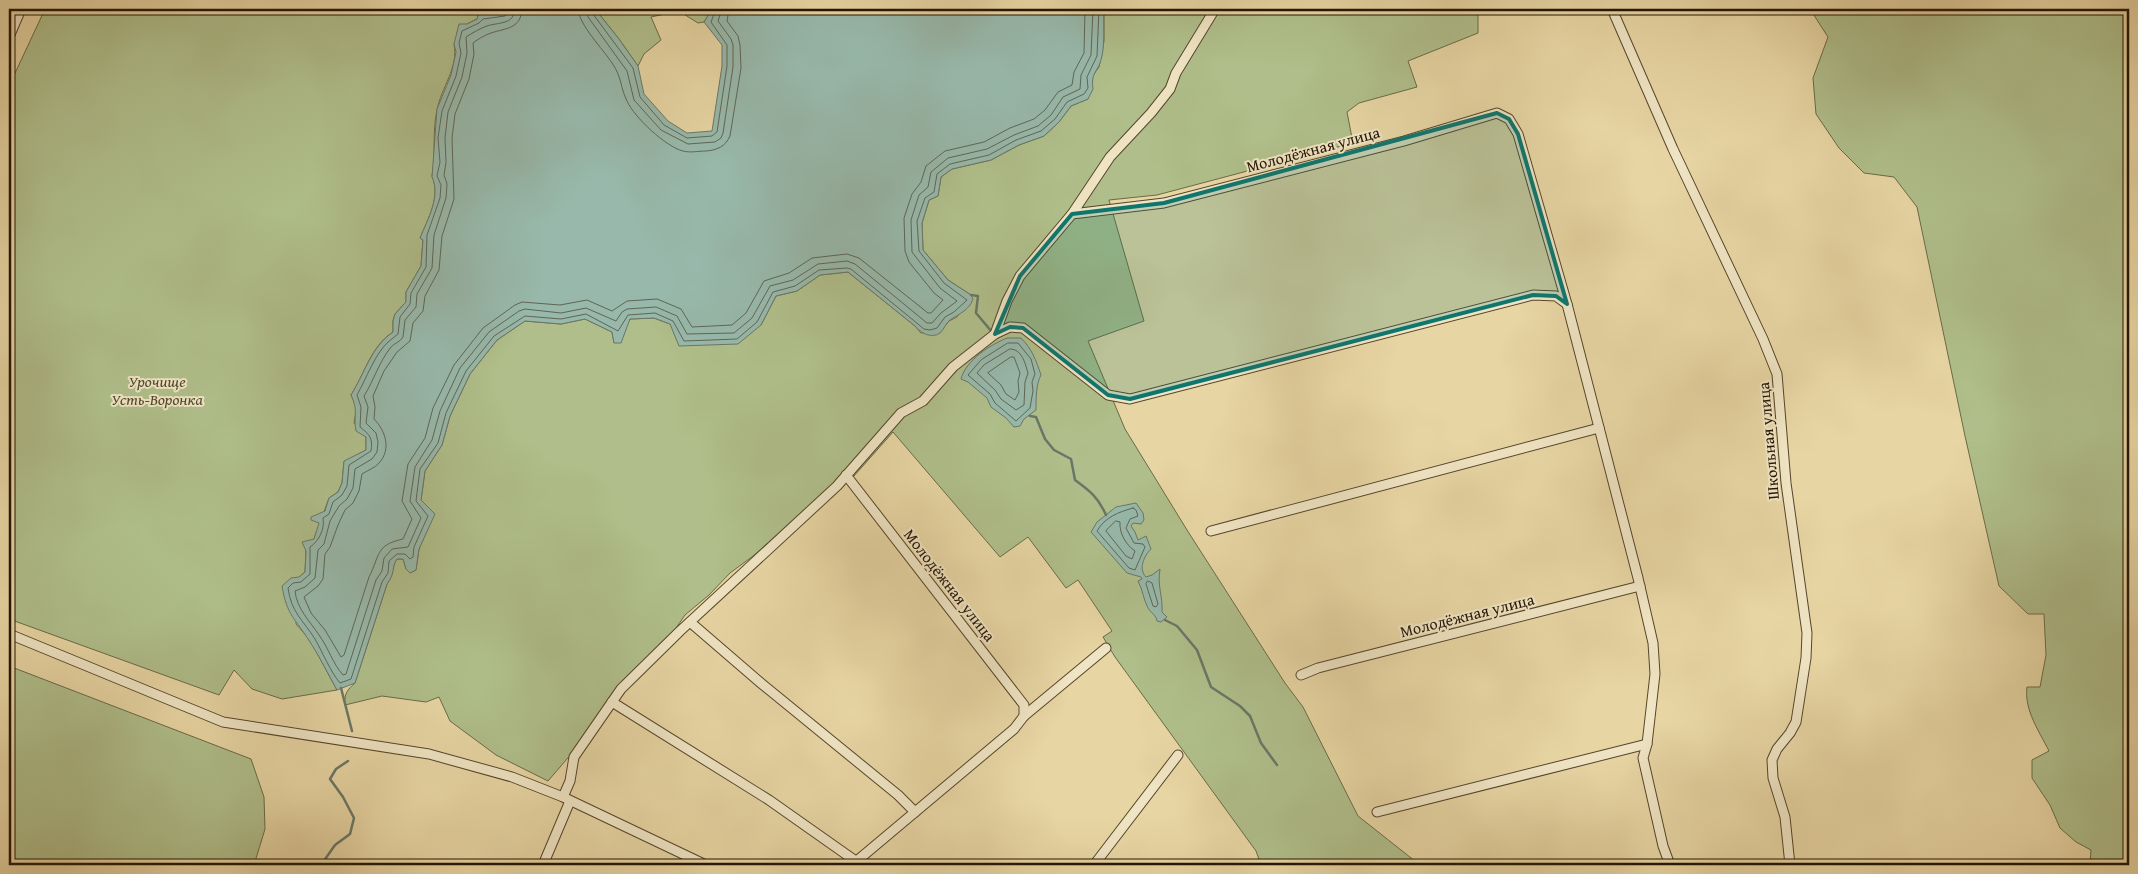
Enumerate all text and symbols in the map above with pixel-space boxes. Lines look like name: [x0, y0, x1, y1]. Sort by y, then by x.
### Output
street label: Молодёжная улица: [1244, 120, 1383, 178]
park label: Урочище Усть-Воронка: [111, 369, 203, 411]
street label: Школьная улица: [1751, 381, 1785, 501]
street label: Молодёжная улица: [898, 524, 1002, 647]
street label: Молодёжная улица: [1397, 587, 1537, 643]

